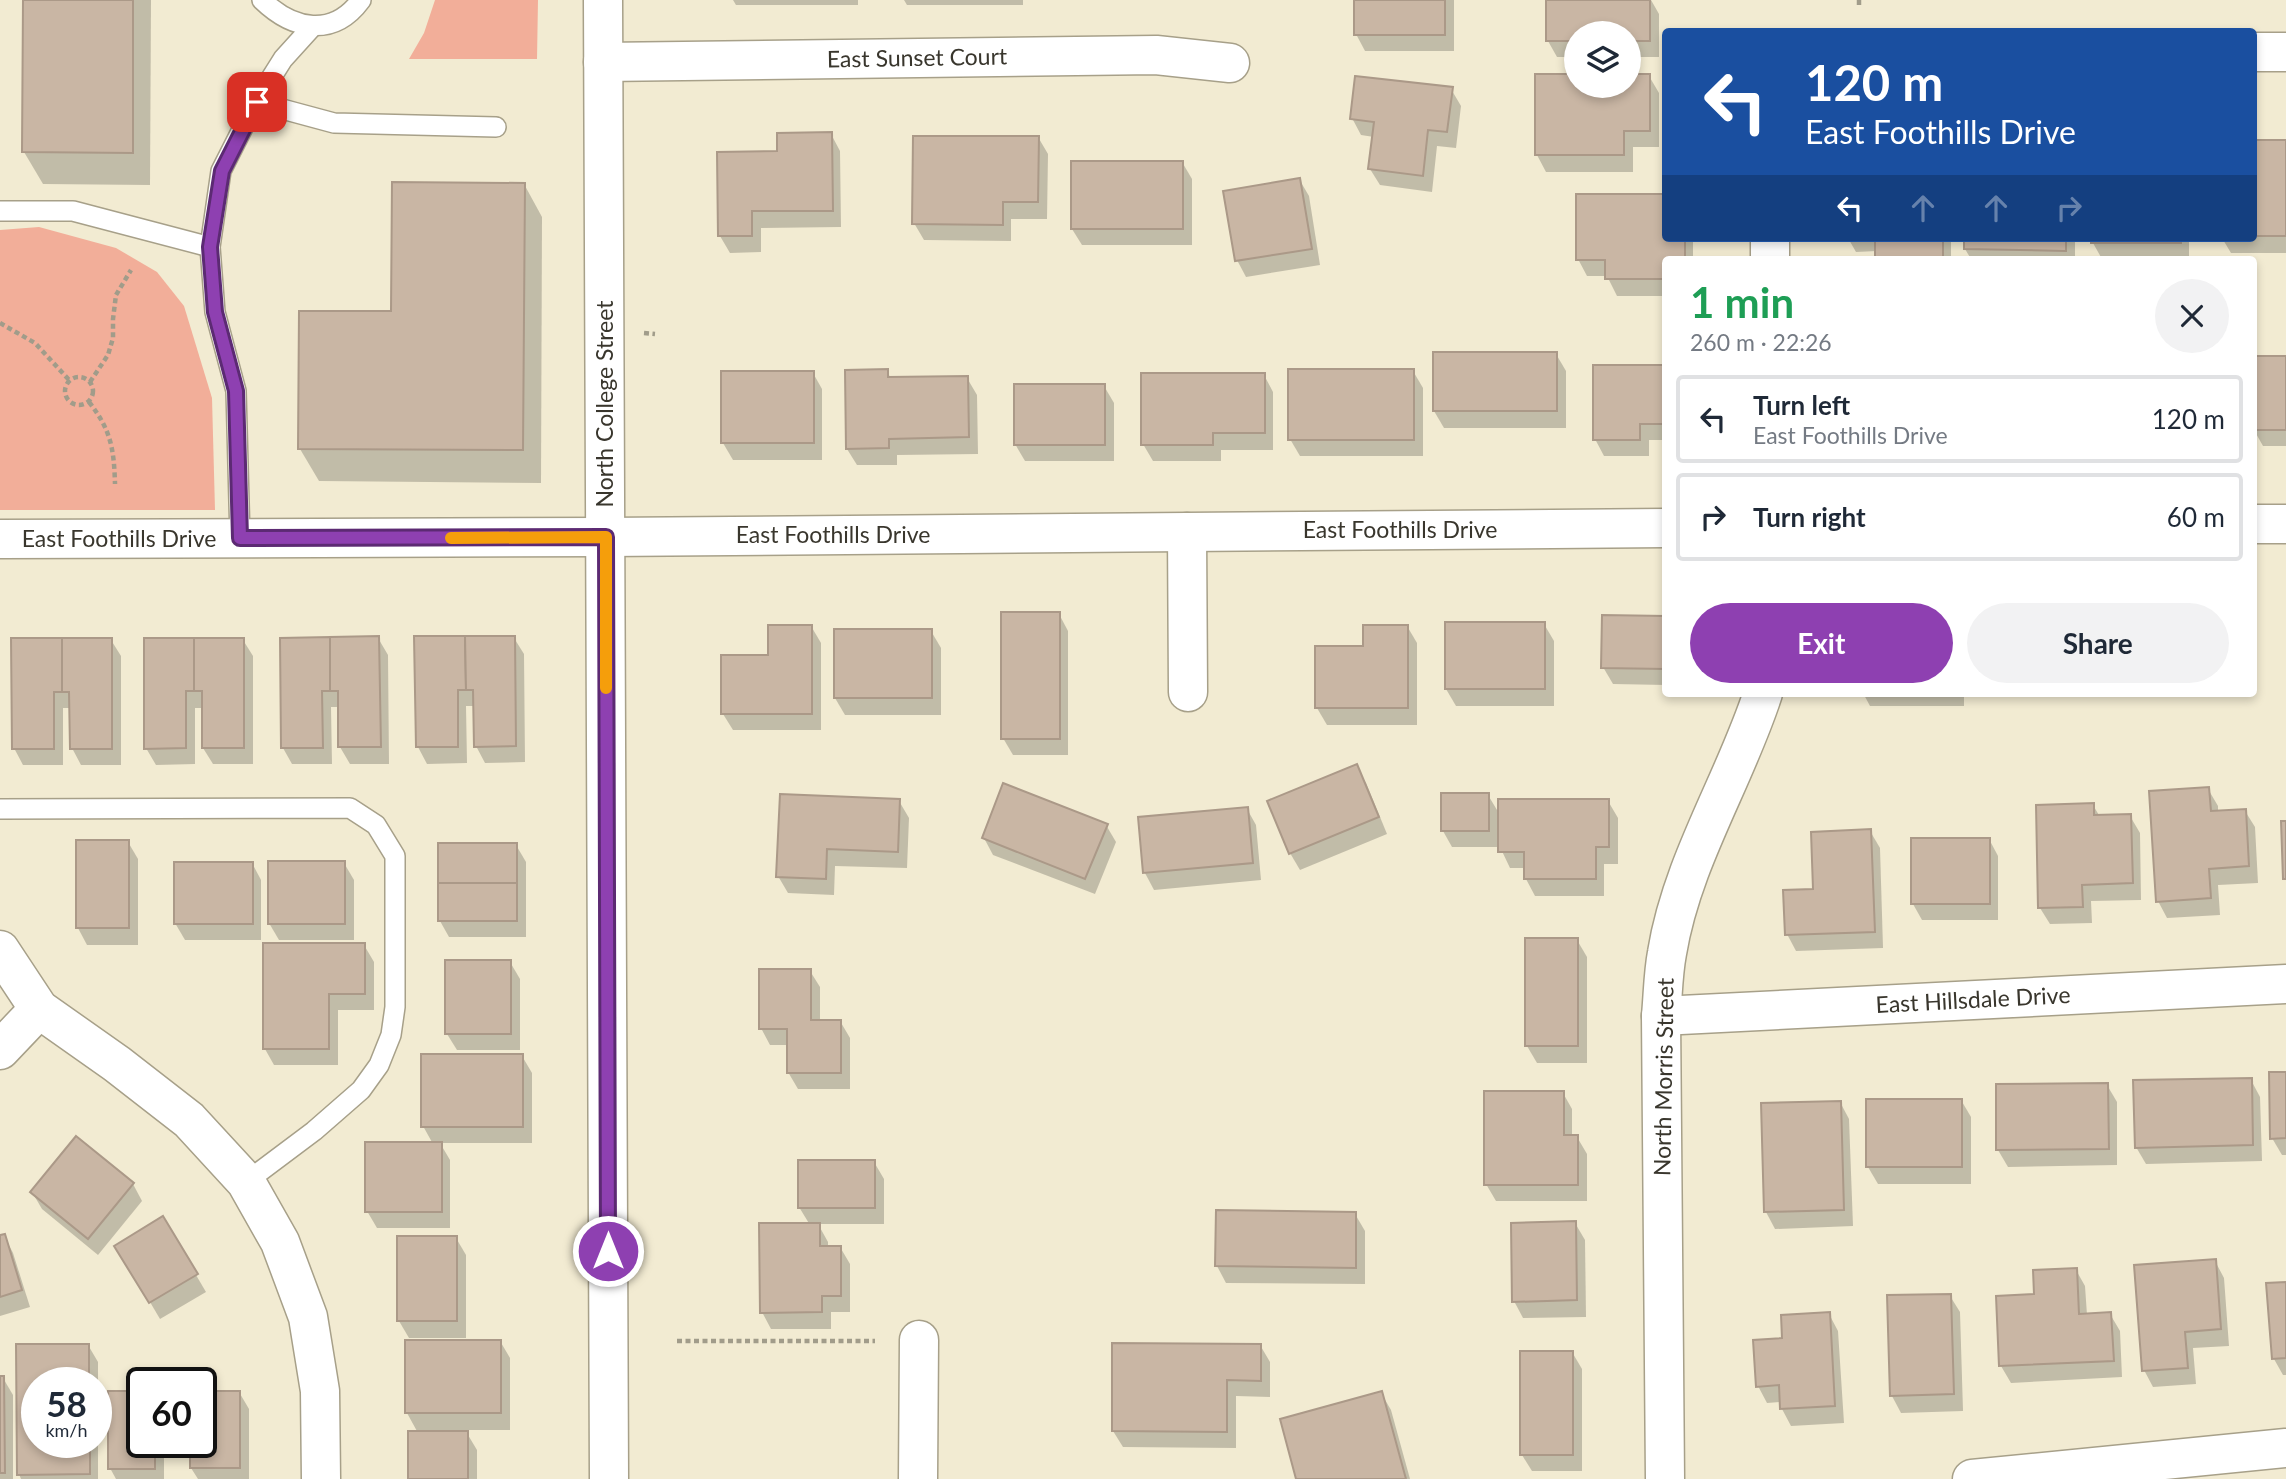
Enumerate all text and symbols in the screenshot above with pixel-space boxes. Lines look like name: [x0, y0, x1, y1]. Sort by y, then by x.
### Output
map controls: [1564, 21, 1641, 98]
button: layers: [1564, 21, 1641, 98]
street label: East Sunset Court: [827, 41, 1008, 73]
text: 120 m: [1805, 53, 1943, 111]
icon: left: [1690, 56, 1781, 147]
pin: [227, 72, 287, 132]
icon: arrive: [238, 83, 276, 121]
text: East Foothills Drive: [1805, 112, 2076, 151]
icon: left: [1831, 189, 1869, 227]
icon: ahead: [1904, 189, 1942, 227]
icon: ahead: [1977, 189, 2015, 227]
icon: right: [2050, 189, 2088, 227]
text: 1 min: [1690, 277, 1794, 327]
button: close: [2155, 279, 2229, 353]
street label: North College Street: [590, 300, 618, 508]
text: 260 m · 22:26: [1690, 328, 1832, 356]
text: Turn left: [1753, 389, 1850, 421]
icon: left: [1694, 400, 1732, 438]
text: 120 m: [2152, 403, 2225, 435]
text: East Foothills Drive: [1753, 421, 1948, 449]
icon: right: [1694, 498, 1732, 536]
text: Turn right: [1753, 501, 1866, 533]
text: 60 m: [2167, 501, 2225, 533]
street label: East Foothills Drive: [1303, 515, 1497, 543]
street label: East Foothills Drive: [736, 520, 930, 548]
street label: East Foothills Drive: [22, 524, 216, 552]
button: Exit: [1690, 603, 1953, 683]
button: Share: [1967, 603, 2229, 683]
street label: North Morris Street: [1647, 977, 1679, 1176]
street label: East Hillsdale Drive: [1875, 980, 2071, 1018]
position arrow: [571, 1214, 645, 1288]
speed limit sign: 60: [126, 1367, 217, 1458]
text: 58: [46, 1382, 87, 1424]
text: km/h: [45, 1419, 88, 1441]

